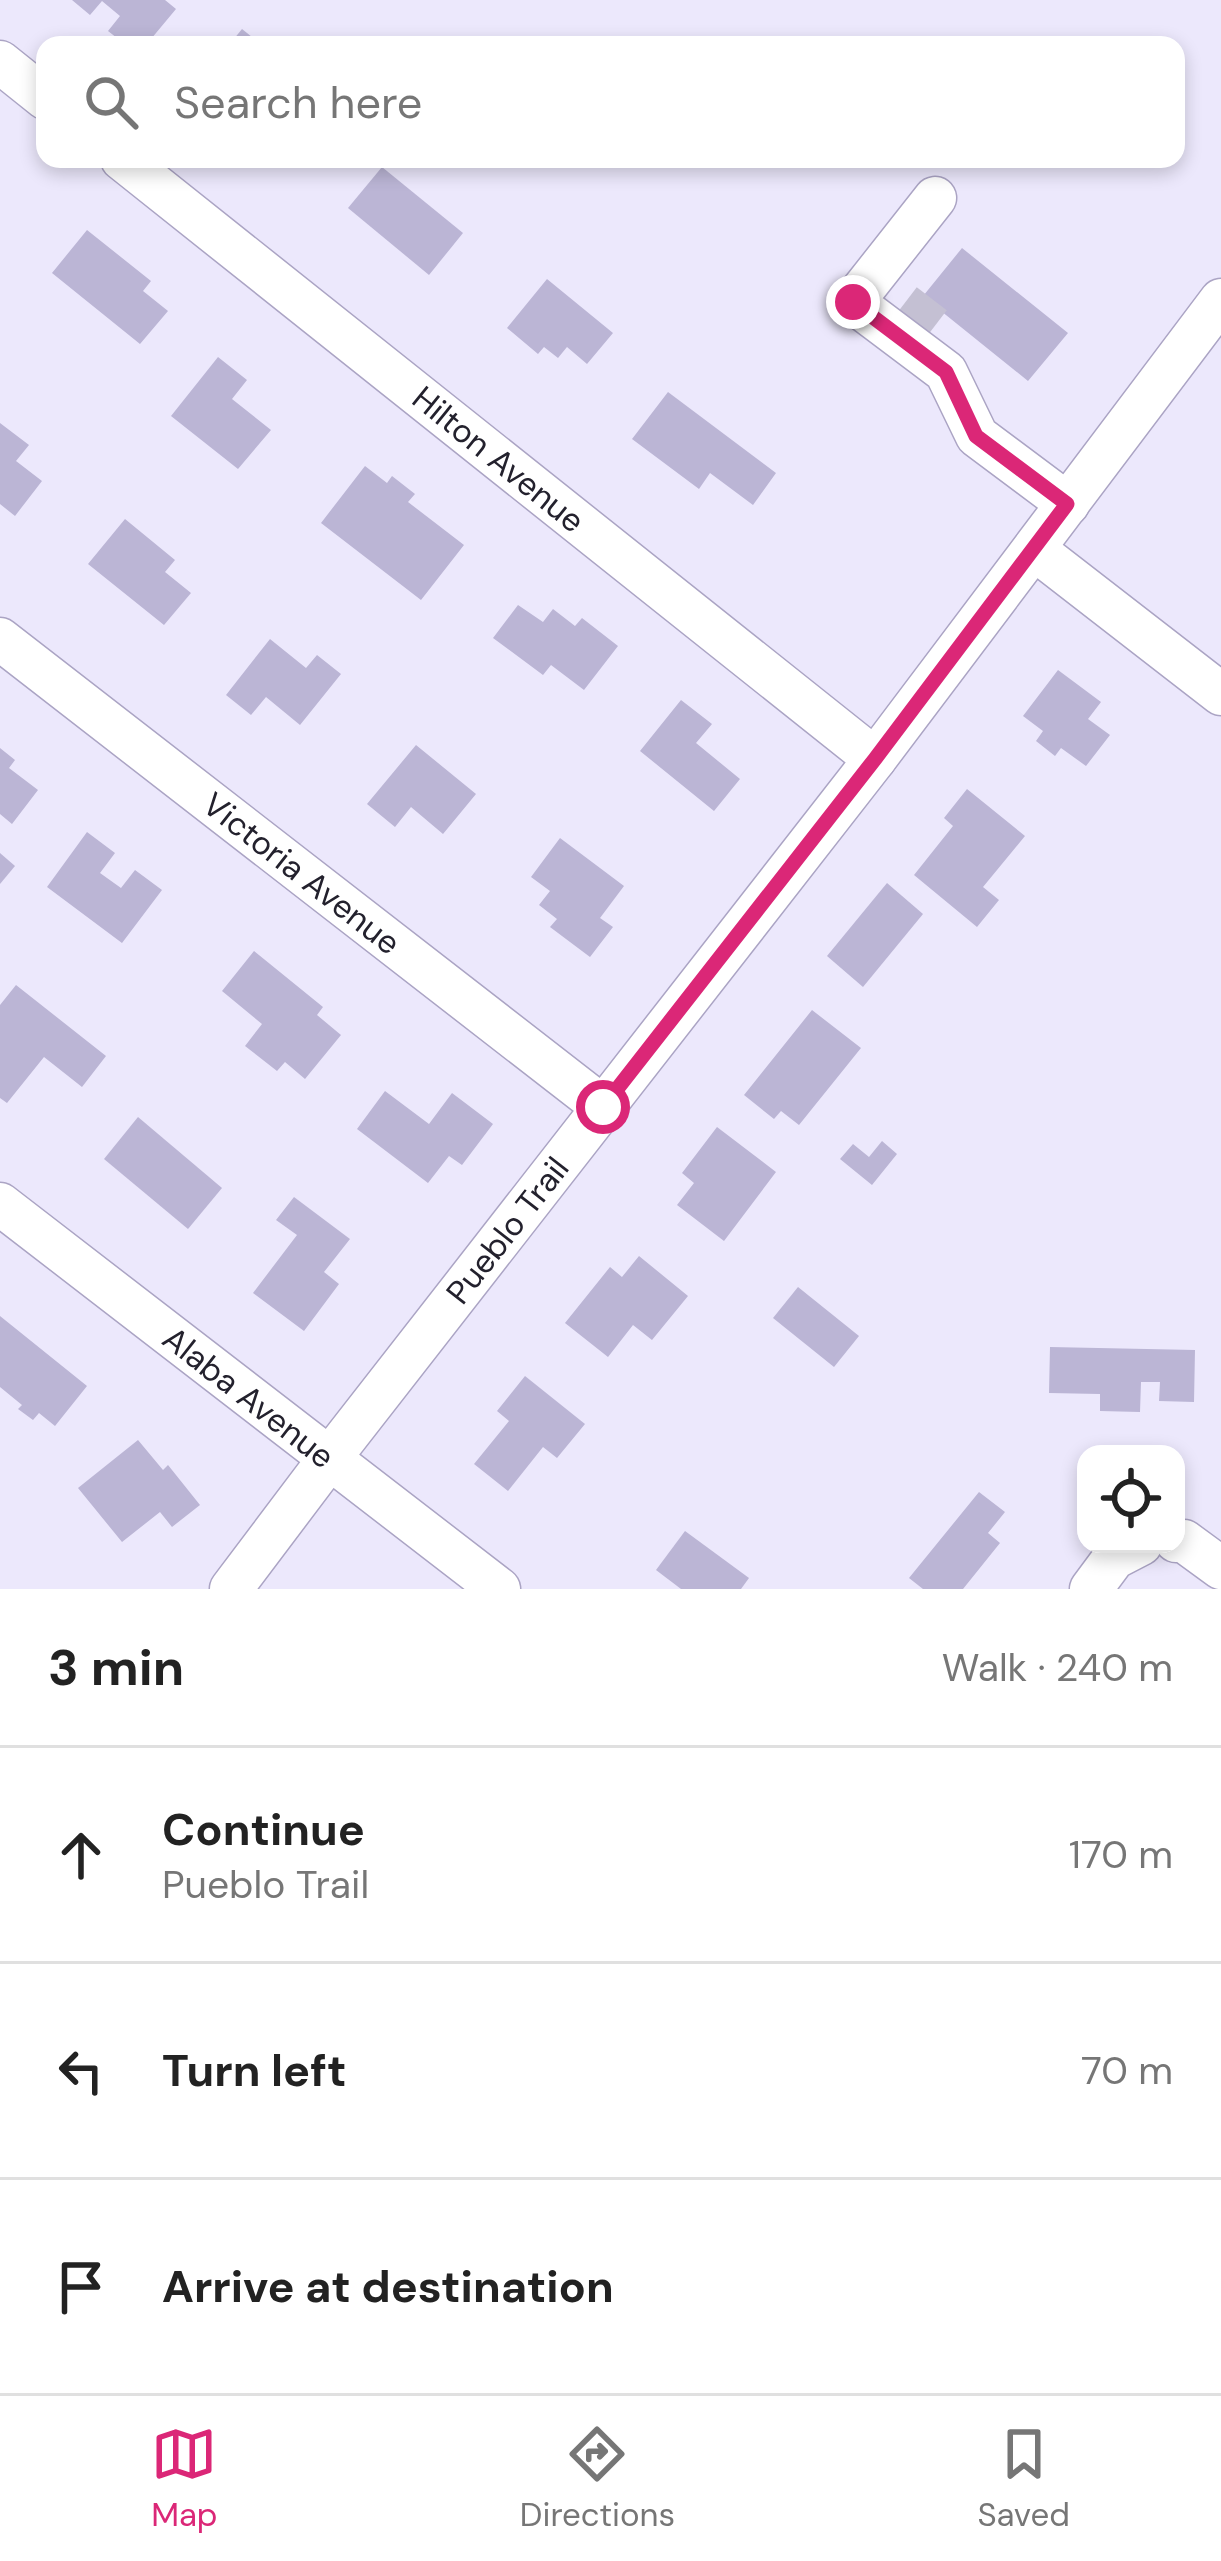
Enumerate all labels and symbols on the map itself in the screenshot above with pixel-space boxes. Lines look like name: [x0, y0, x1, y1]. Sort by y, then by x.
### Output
route end: [826, 275, 880, 329]
street label: Hilton Avenue: [404, 377, 594, 542]
street label: Victoria Avenue: [194, 783, 409, 964]
route start: [576, 1080, 630, 1134]
street label: Pueblo Trail: [437, 1148, 578, 1313]
street label: Alaba Avenue: [154, 1317, 343, 1478]

